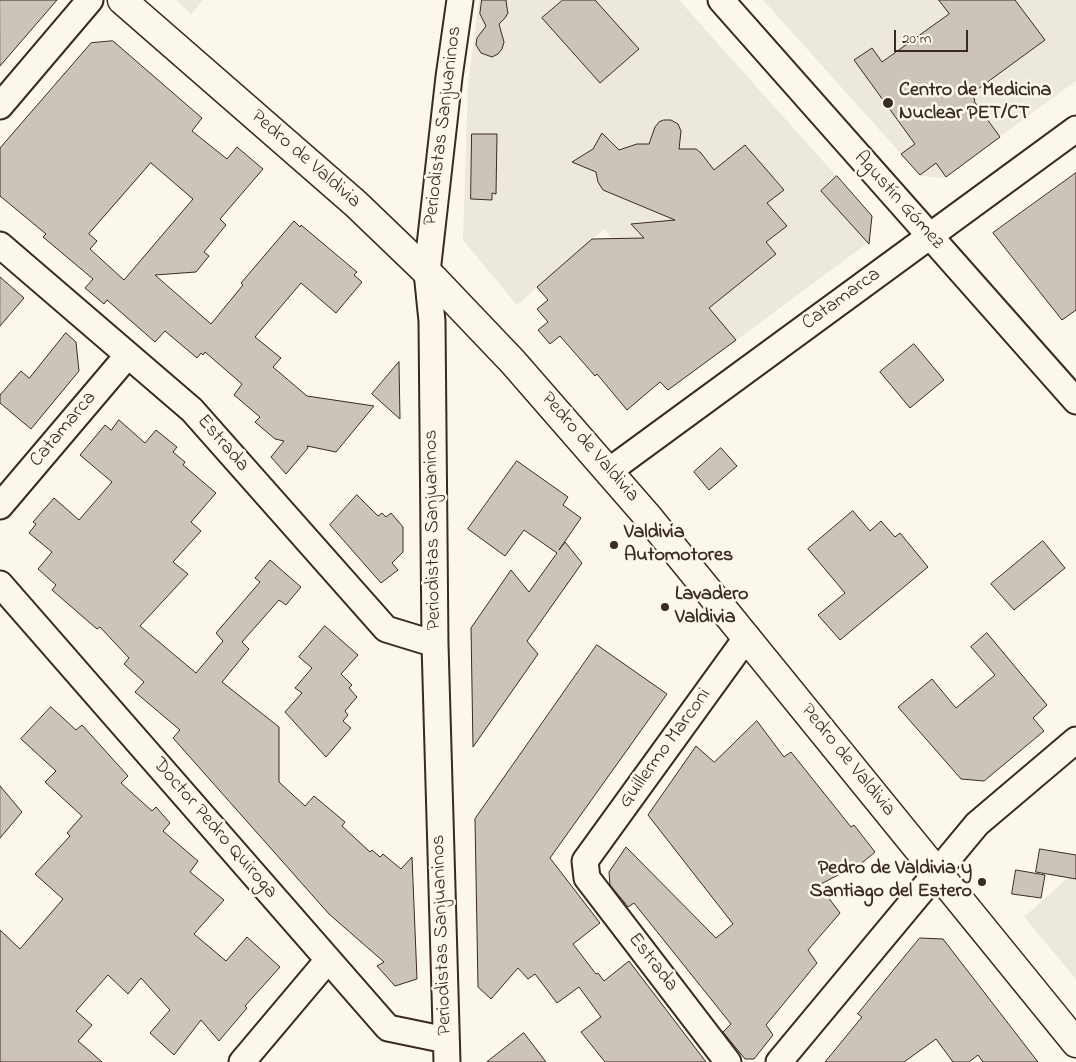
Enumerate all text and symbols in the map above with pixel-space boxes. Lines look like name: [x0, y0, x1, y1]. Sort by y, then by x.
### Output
scale bar: [896, 20, 970, 52]
street label: Periodistas Sanjuaninos: [420, 25, 468, 227]
text: 20 m: [902, 28, 931, 50]
place label: Centro de Medicina Nuclear PET/CT: [899, 80, 1051, 127]
marker: Centro de Medicina Nuclear PET/CT: [881, 96, 895, 110]
street label: Pedro de Valdivia: [245, 106, 365, 214]
street label: Agustín Gómez: [848, 147, 948, 255]
street label: Catamarca: [798, 263, 886, 337]
street label: Catamarca: [25, 387, 103, 473]
street label: Pedro de Valdivia: [535, 388, 643, 508]
street label: Estrada: [191, 410, 253, 478]
street label: Periodistas Sanjuaninos: [420, 429, 448, 631]
place label: Valdivia Automotores: [624, 522, 733, 569]
marker: Valdivia Automotores: [608, 539, 620, 551]
place label: Lavadero Valdivia: [675, 584, 749, 631]
marker: Lavadero Valdivia: [659, 601, 671, 613]
street label: Guillermo Marconi: [615, 684, 717, 814]
street label: Pedro de Valdivia: [794, 700, 900, 822]
street label: Doctor Pedro Quiroga: [146, 754, 282, 904]
street label: Periodistas Sanjuaninos: [428, 834, 458, 1036]
place label: Pedro de Valdivia y Santiago del Estero: [810, 858, 972, 905]
marker: Pedro de Valdivia y Santiago del Estero: [976, 876, 988, 888]
street label: Estrada: [622, 929, 682, 997]

